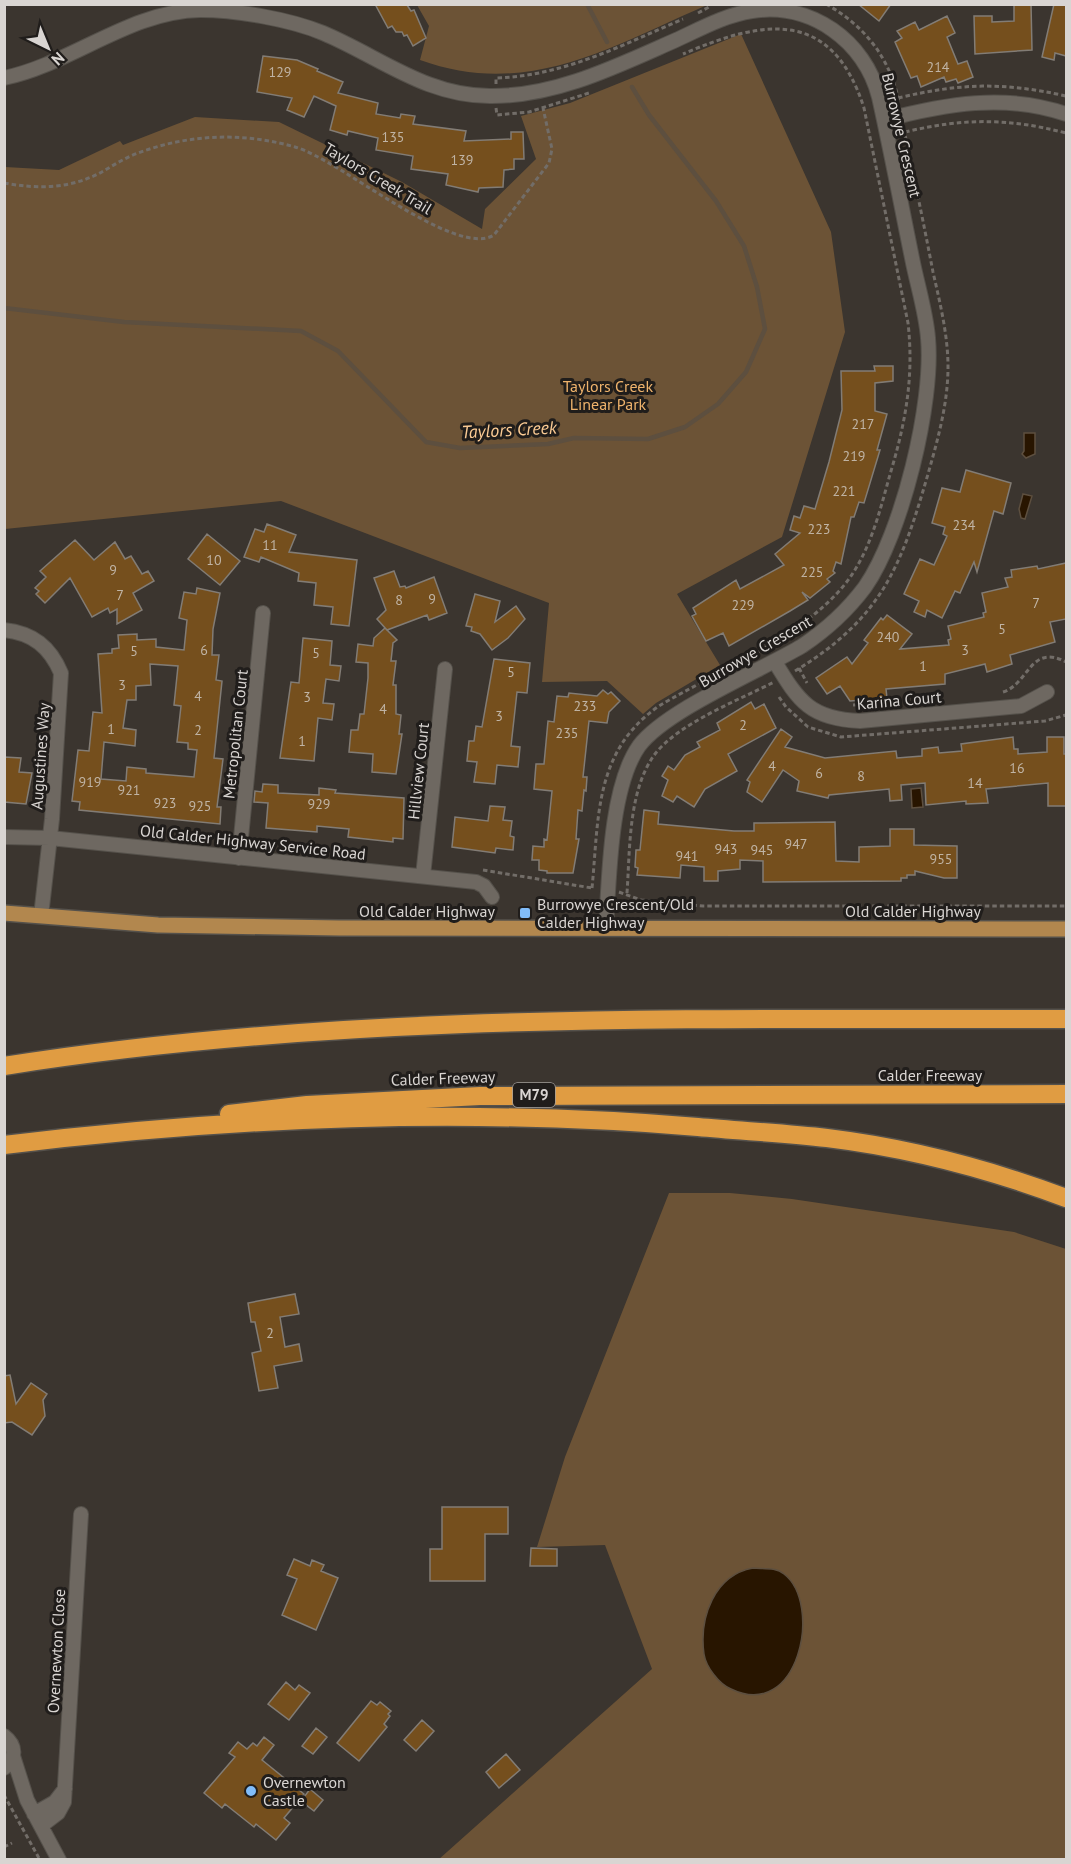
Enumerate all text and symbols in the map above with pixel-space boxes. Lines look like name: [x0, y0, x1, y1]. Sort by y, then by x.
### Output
north arrow: [18, 18, 78, 78]
text: N: [48, 48, 69, 70]
house number: 214: [927, 58, 950, 76]
house number: 129: [269, 63, 291, 81]
street label: Burrowye Crescent: [878, 71, 926, 200]
house number: 135: [382, 128, 404, 146]
street label: Taylors Creek Trail: [320, 138, 436, 218]
house number: 139: [451, 151, 473, 169]
park label: Taylors Creek Linear Park: [563, 376, 654, 414]
water label: Taylors Creek: [461, 415, 558, 443]
house number: 217: [852, 415, 874, 433]
house number: 219: [843, 447, 865, 465]
house number: 221: [833, 482, 855, 500]
house number: 234: [953, 516, 976, 534]
house number: 223: [808, 520, 830, 538]
house number: 11: [262, 536, 278, 554]
house number: 10: [206, 551, 222, 569]
house number: 9: [109, 561, 117, 579]
house number: 225: [801, 563, 823, 581]
house number: 7: [116, 586, 124, 604]
house number: 9: [428, 590, 436, 608]
house number: 8: [395, 591, 403, 609]
house number: 7: [1032, 594, 1040, 612]
house number: 229: [732, 596, 754, 614]
street label: Burrowye Crescent: [695, 610, 816, 691]
house number: 5: [998, 620, 1006, 638]
house number: 240: [877, 628, 900, 646]
house number: 6: [200, 641, 208, 659]
house number: 3: [961, 641, 969, 659]
house number: 5: [130, 642, 138, 660]
house number: 5: [312, 644, 320, 662]
house number: 1: [919, 657, 927, 675]
house number: 5: [507, 663, 515, 681]
street label: Metropolitan Court: [218, 668, 252, 800]
house number: 3: [118, 676, 126, 694]
street label: Karina Court: [856, 686, 943, 714]
house number: 4: [194, 687, 202, 705]
house number: 3: [303, 688, 311, 706]
house number: 233: [574, 697, 596, 715]
house number: 4: [379, 700, 387, 718]
street label: Augustines Way: [26, 701, 54, 810]
house number: 3: [495, 707, 503, 725]
house number: 2: [739, 716, 747, 734]
house number: 1: [107, 720, 115, 738]
house number: 2: [194, 721, 202, 739]
street label: Hillview Court: [403, 721, 433, 820]
house number: 235: [556, 724, 578, 742]
house number: 1: [298, 732, 306, 750]
house number: 4: [768, 757, 776, 775]
house number: 16: [1009, 759, 1025, 777]
house number: 6: [815, 764, 823, 782]
house number: 8: [857, 767, 865, 785]
house number: 919: [79, 773, 101, 791]
house number: 14: [967, 774, 983, 792]
house number: 921: [118, 781, 140, 799]
house number: 923: [154, 794, 176, 812]
house number: 929: [308, 795, 330, 813]
house number: 925: [189, 797, 211, 815]
street label: Old Calder Highway Service Road: [139, 820, 367, 864]
house number: 947: [785, 835, 807, 853]
house number: 943: [715, 840, 737, 858]
house number: 945: [751, 841, 773, 859]
house number: 941: [676, 847, 698, 865]
house number: 955: [930, 850, 952, 868]
place label: Burrowye Crescent/Old Calder Highway: [537, 894, 694, 932]
street label: Old Calder Highway: [359, 901, 496, 921]
street label: Old Calder Highway: [845, 901, 982, 921]
marker: Burrowye Crescent/Old Calder Highway: [518, 906, 532, 920]
street label: Calder Freeway: [878, 1065, 983, 1085]
street label: Calder Freeway: [390, 1066, 496, 1090]
road number: M79: [513, 1083, 555, 1107]
house number: 2: [266, 1324, 274, 1342]
street label: Overnewton Close: [43, 1588, 69, 1714]
place label: Overnewton Castle: [263, 1772, 346, 1810]
marker: Overnewton Castle: [244, 1784, 258, 1798]

